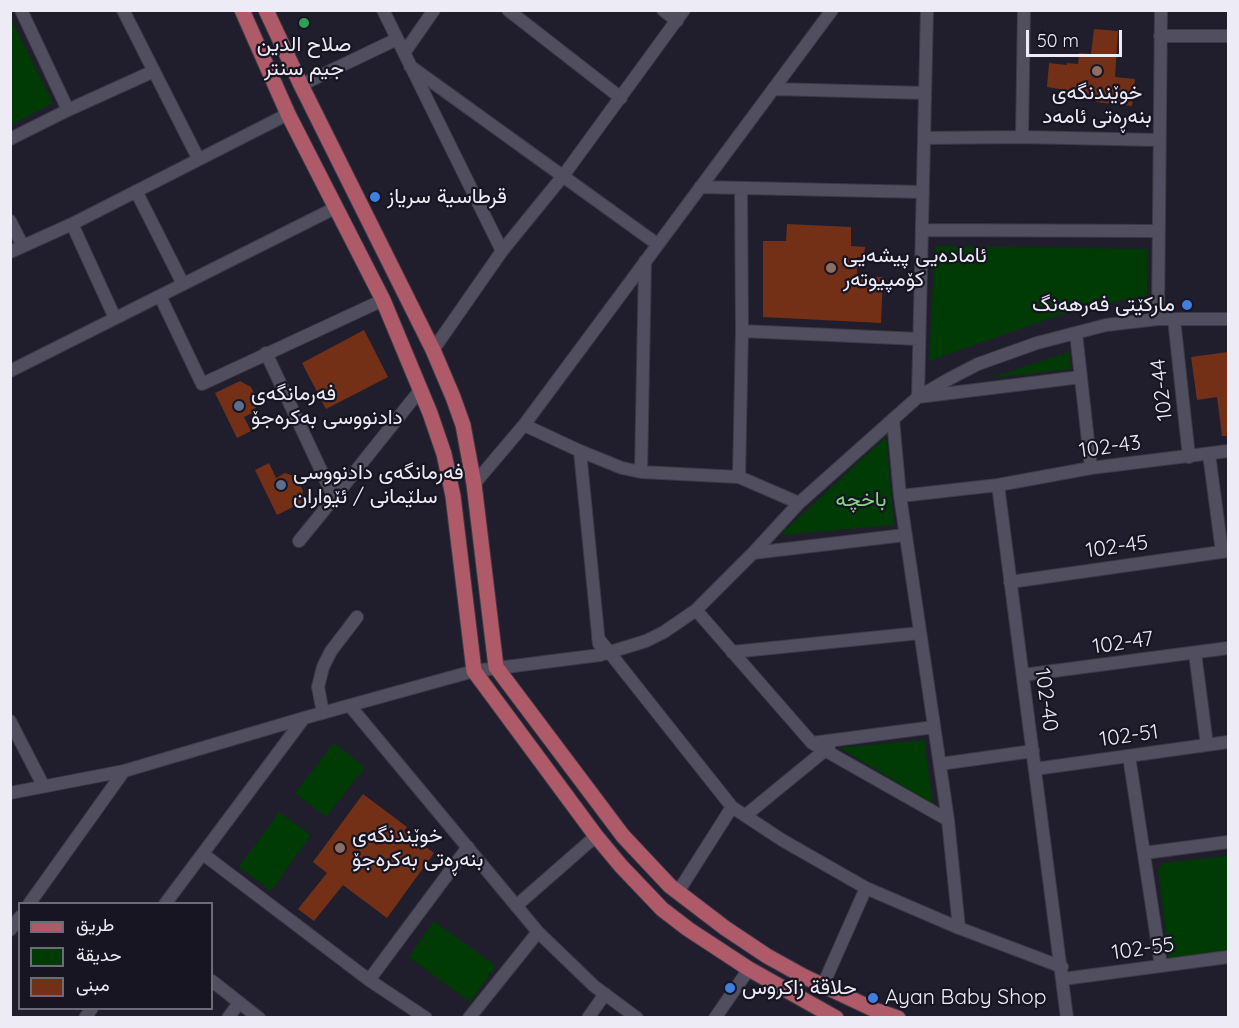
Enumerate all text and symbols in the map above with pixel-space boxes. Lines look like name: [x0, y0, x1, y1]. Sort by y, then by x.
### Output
marker: صلاح الدين جيم سنتر: [297, 16, 311, 30]
scale bar: [1029, 18, 1125, 56]
text: 50 m: [1037, 29, 1079, 52]
place label: صلاح الدين جيم سنتر: [257, 32, 351, 82]
marker: خوێندنگەی بنەڕەتی ئامەد: [1090, 64, 1104, 78]
place label: خوێندنگەی بنەڕەتی ئامەد: [1042, 80, 1152, 130]
place label: قرطاسية سرياز: [387, 184, 507, 210]
marker: قرطاسية سرياز: [368, 190, 382, 204]
place label: ئامادەیی پیشەیی کۆمپیوتەر: [843, 243, 987, 293]
marker: ئامادەیی پیشەیی کۆمپیوتەر: [824, 261, 838, 275]
place label: مارکێتی فەرهەنگ: [1032, 292, 1175, 318]
marker: مارکێتی فەرهەنگ: [1180, 298, 1194, 312]
street label: 102-44: [1146, 358, 1178, 422]
place label: فەرمانگەی دادنووسی بەکرەجۆ: [251, 381, 403, 431]
marker: فەرمانگەی دادنووسی بەکرەجۆ: [232, 399, 246, 413]
street label: 102-43: [1077, 430, 1143, 464]
place label: فەرمانگەی دادنووسی سلێمانی / ئێواران: [293, 460, 464, 510]
marker: فەرمانگەی دادنووسی سلێمانی / ئێواران: [274, 478, 288, 492]
park label: باخچە: [836, 487, 886, 513]
street label: 102-45: [1084, 530, 1150, 564]
street label: 102-47: [1091, 626, 1155, 660]
street label: 102-40: [1029, 667, 1063, 733]
street label: 102-51: [1098, 719, 1160, 753]
place label: خوێندنگەی بنەڕەتی بەکرەجۆ: [352, 823, 483, 873]
marker: خوێندنگەی بنەڕەتی بەکرەجۆ: [333, 841, 347, 855]
legend: [18, 902, 213, 1010]
text: طريق: [76, 913, 114, 936]
street label: 102-55: [1110, 932, 1176, 966]
text: حديقة: [76, 943, 122, 966]
text: مبنى: [76, 973, 110, 996]
place label: حلاقة زاکروس: [742, 975, 857, 1001]
marker: حلاقة زاکروس: [723, 981, 737, 995]
place label: Ayan Baby Shop: [885, 985, 1047, 1011]
marker: Ayan Baby Shop: [866, 991, 880, 1005]

